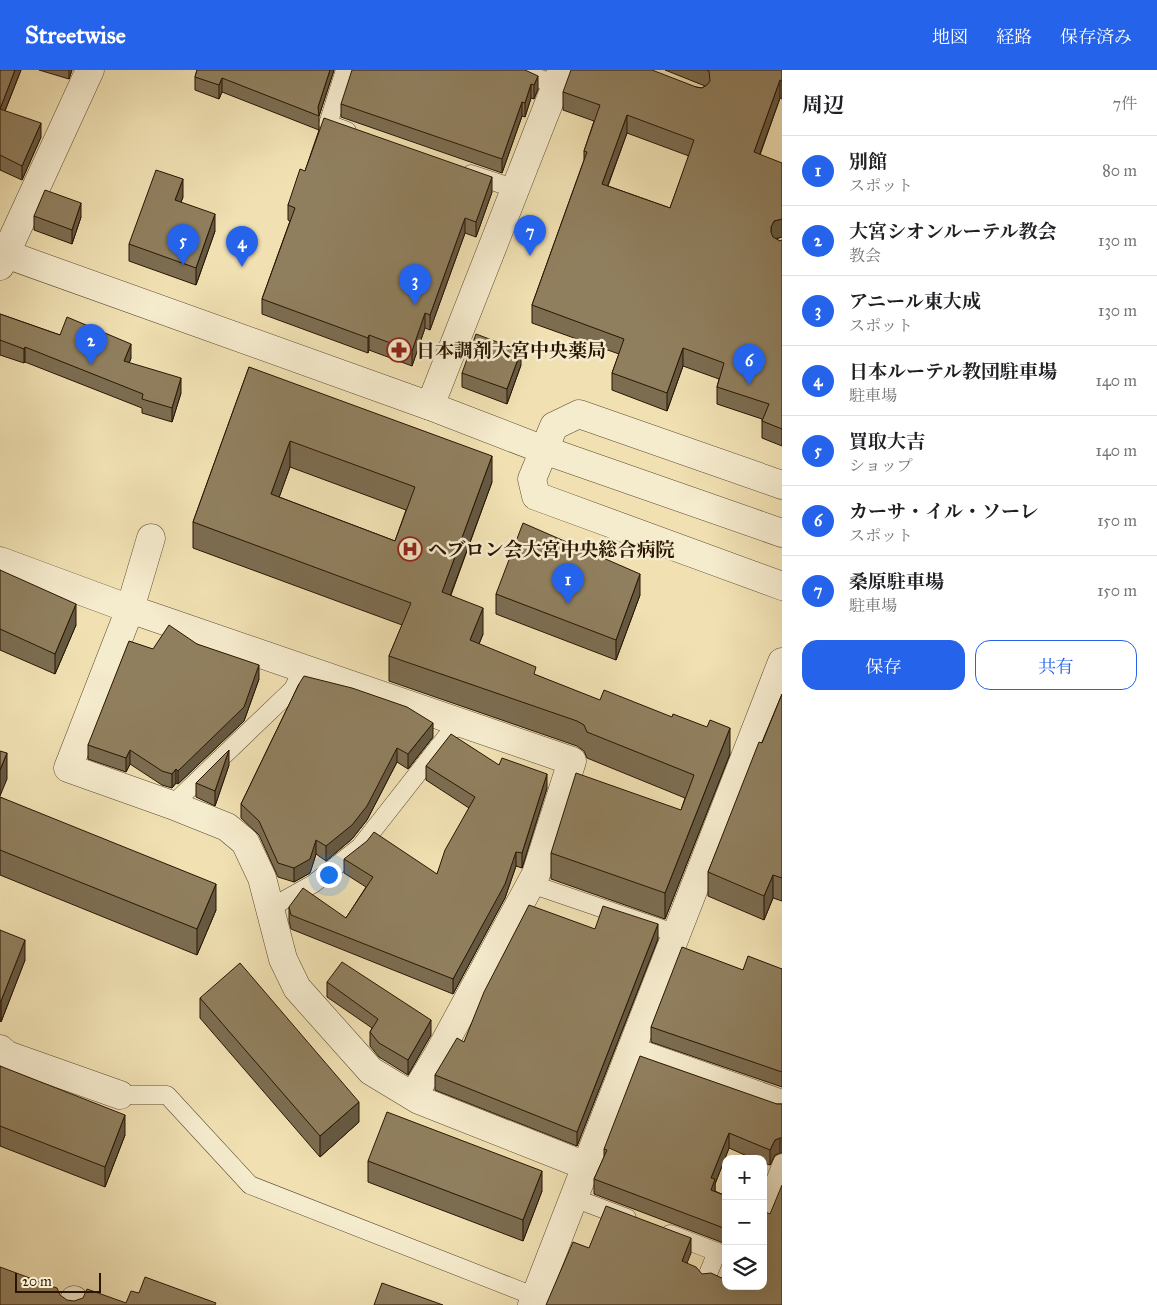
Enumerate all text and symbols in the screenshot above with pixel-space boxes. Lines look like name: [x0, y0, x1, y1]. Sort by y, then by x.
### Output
text: Streetwise: [25, 20, 126, 50]
text: 地図: [932, 26, 968, 48]
text: 経路: [996, 26, 1032, 48]
text: 保存済み: [1060, 26, 1132, 48]
text: 周辺: [802, 92, 844, 118]
text: 7件: [1112, 94, 1137, 113]
text: 別館: [849, 150, 887, 173]
text: 1: [815, 161, 821, 180]
text: 80 m: [1102, 161, 1137, 180]
text: スポット: [849, 176, 913, 195]
pin: 7: [514, 215, 546, 256]
text: 大宮シオンルーテル教会: [849, 220, 1057, 243]
pin: 5: [167, 224, 199, 265]
pin: 4: [226, 226, 258, 267]
text: 2: [814, 231, 822, 250]
text: 130 m: [1098, 231, 1137, 250]
text: 教会: [849, 246, 881, 265]
pin: 3: [399, 264, 431, 305]
text: アニール東大成: [849, 290, 981, 313]
text: 3: [815, 301, 821, 320]
text: 130 m: [1098, 301, 1137, 320]
text: スポット: [849, 316, 913, 335]
pin: 2: [75, 324, 107, 365]
pharmacy icon: 日本調剤大宮中央薬局: [386, 337, 412, 363]
place label: 日本調剤大宮中央薬局: [416, 339, 606, 362]
pin: 6: [733, 344, 765, 385]
text: 日本ルーテル教団駐車場: [849, 360, 1057, 383]
text: 4: [814, 371, 822, 390]
text: 140 m: [1096, 371, 1137, 390]
text: 駐車場: [849, 386, 897, 405]
text: 買取大吉: [849, 430, 925, 453]
text: 5: [814, 441, 822, 460]
text: 140 m: [1096, 441, 1137, 460]
text: ショップ: [849, 456, 913, 475]
text: カーサ・イル・ソーレ: [849, 500, 1039, 523]
text: 6: [814, 511, 822, 530]
text: 150 m: [1097, 511, 1137, 530]
text: スポット: [849, 526, 913, 545]
hospital icon: ヘブロン会大宮中央総合病院: [397, 536, 423, 562]
place label: ヘブロン会大宮中央総合病院: [428, 538, 674, 561]
pin: 1: [552, 563, 584, 604]
text: 桑原駐車場: [849, 570, 944, 593]
text: 7: [814, 581, 822, 600]
text: 150 m: [1097, 581, 1137, 600]
text: 駐車場: [849, 596, 897, 615]
button: 保存: [802, 640, 965, 690]
button: 共有: [975, 640, 1137, 690]
your location: [316, 862, 342, 888]
map controls: [722, 1155, 767, 1290]
button: +: [722, 1155, 767, 1200]
button: −: [722, 1200, 767, 1245]
button: layers: [722, 1245, 767, 1290]
scale bar: [15, 1270, 101, 1293]
text: 20 m: [22, 1273, 52, 1290]

